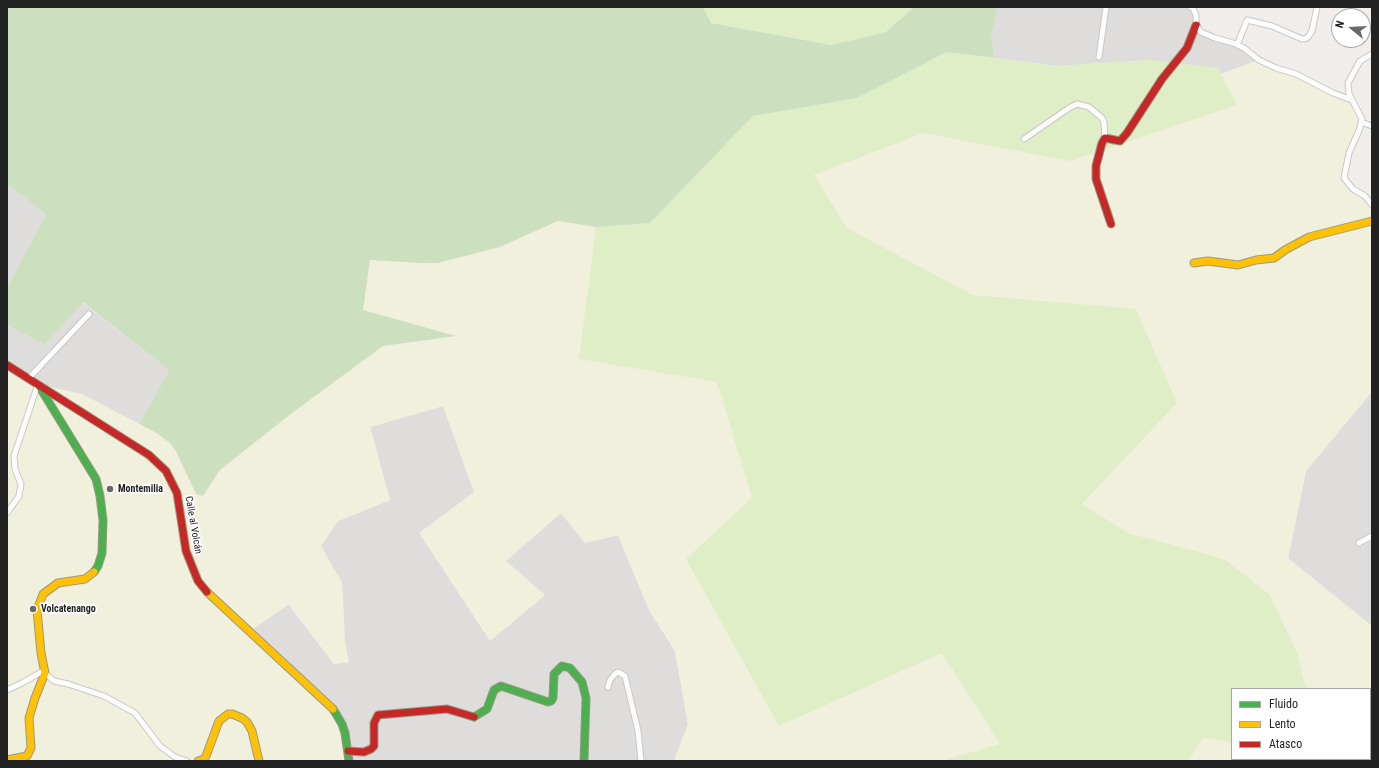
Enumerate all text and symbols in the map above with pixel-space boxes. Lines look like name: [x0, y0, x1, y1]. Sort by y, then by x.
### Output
north arrow: [1331, 8, 1371, 48]
text: N: [1333, 19, 1347, 30]
place label: Montemilia: [118, 483, 163, 495]
marker: Montemilia: [105, 484, 115, 494]
street label: Calle al Volcán: [182, 495, 204, 555]
place label: Volcatenango: [41, 603, 96, 615]
marker: Volcatenango: [28, 604, 38, 614]
legend: [1231, 688, 1371, 760]
text: Fluido: [1269, 697, 1298, 711]
text: Lento: [1269, 717, 1296, 731]
text: Atasco: [1269, 737, 1302, 751]

